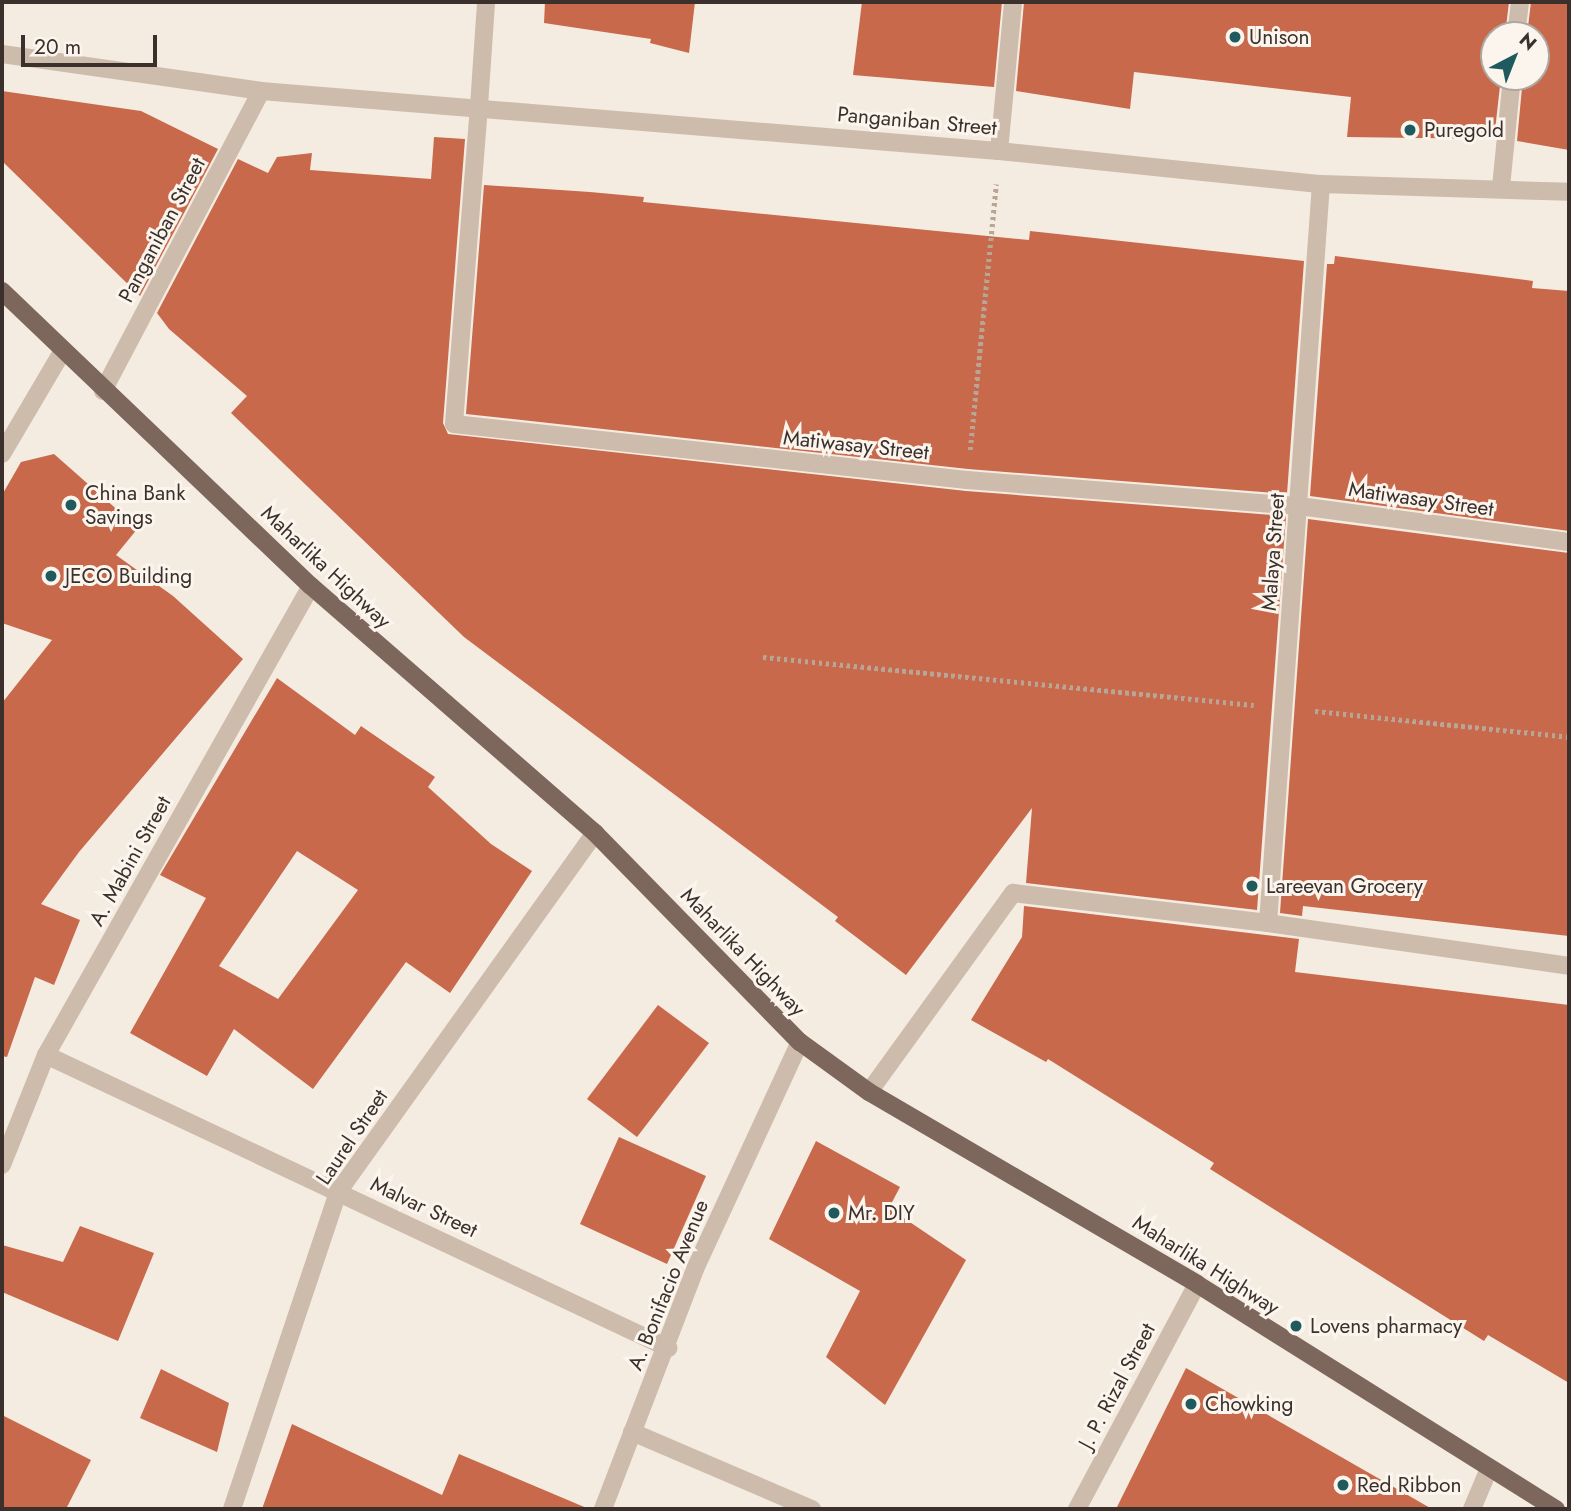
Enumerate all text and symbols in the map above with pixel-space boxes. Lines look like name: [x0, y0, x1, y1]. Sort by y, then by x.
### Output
scale bar: [24, 21, 161, 65]
north arrow: [1480, 21, 1550, 91]
place label: Unison: [1249, 24, 1310, 50]
text: N: [1513, 26, 1543, 57]
marker: Unison: [1227, 29, 1243, 45]
text: 20 m: [34, 32, 81, 62]
street label: Panganiban Street: [836, 101, 998, 141]
place label: Puregold: [1424, 117, 1504, 143]
marker: Puregold: [1402, 122, 1418, 138]
street label: Panganiban Street: [113, 153, 211, 307]
street label: Matiwasay Street: [782, 425, 930, 465]
street label: Matiwasay Street: [1347, 476, 1495, 522]
place label: China Bank Savings: [85, 480, 185, 530]
street label: Malaya Street: [1256, 492, 1290, 612]
marker: China Bank Savings: [63, 497, 79, 513]
street label: Maharlika Highway: [256, 500, 396, 634]
place label: JECO Building: [65, 563, 192, 589]
marker: JECO Building: [43, 568, 59, 584]
street label: A. Mabini Street: [84, 792, 176, 930]
place label: Lareevan Grocery: [1266, 873, 1423, 899]
marker: Lareevan Grocery: [1244, 878, 1260, 894]
street label: Maharlika Highway: [675, 883, 811, 1021]
street label: Laurel Street: [311, 1085, 393, 1189]
street label: Malvar Street: [367, 1171, 481, 1243]
street label: A. Bonifacio Avenue: [622, 1196, 714, 1374]
place label: Mr. DIY: [848, 1200, 915, 1226]
marker: Mr. DIY: [826, 1205, 842, 1221]
street label: Maharlika Highway: [1128, 1210, 1284, 1320]
place label: Lovens pharmacy: [1310, 1313, 1462, 1339]
marker: Lovens pharmacy: [1288, 1318, 1304, 1334]
street label: J. P. Rizal Street: [1073, 1319, 1161, 1453]
place label: Chowking: [1205, 1391, 1294, 1417]
marker: Chowking: [1183, 1396, 1199, 1412]
place label: Red Ribbon: [1357, 1472, 1461, 1498]
marker: Red Ribbon: [1335, 1477, 1351, 1493]

